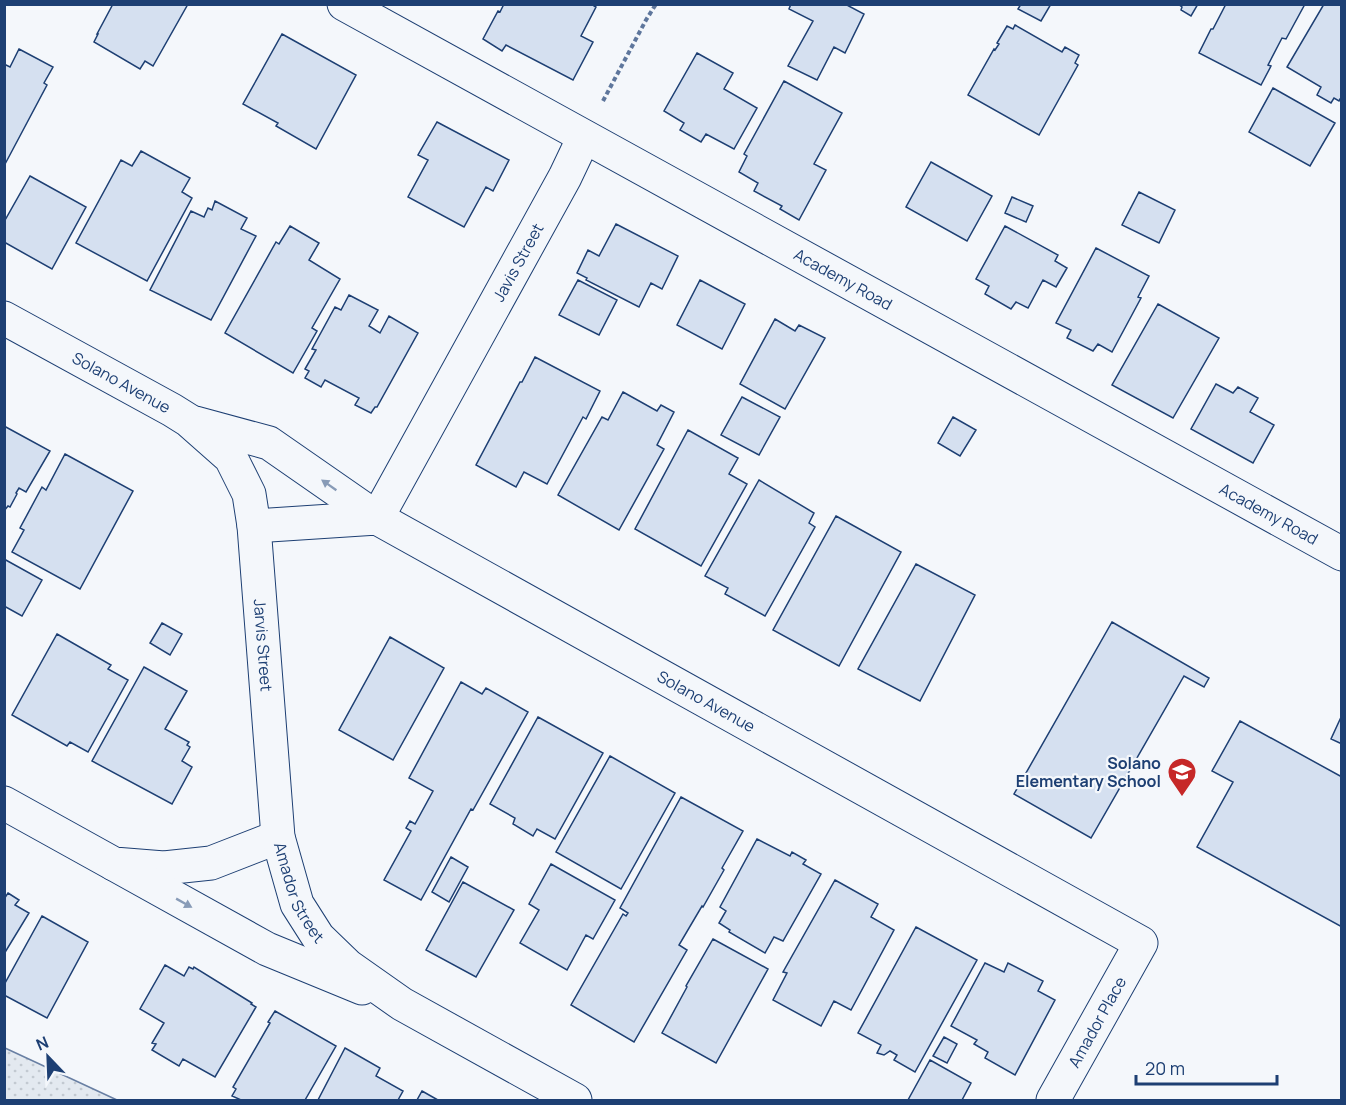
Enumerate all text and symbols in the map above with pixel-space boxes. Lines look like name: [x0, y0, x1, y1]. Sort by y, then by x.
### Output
street label: Javis Street: [487, 219, 549, 305]
street label: Academy Road: [790, 243, 896, 315]
street label: Solano Avenue: [68, 347, 175, 418]
street label: Academy Road: [1216, 478, 1322, 550]
one-way arrow: [322, 479, 338, 491]
street label: Jarvis Street: [249, 598, 278, 692]
street label: Solano Avenue: [653, 665, 759, 737]
place label: Solano Elementary School: [1016, 752, 1161, 792]
school or university icon: Solano Elementary School: [1166, 756, 1198, 798]
street label: Amador Street: [269, 840, 329, 948]
one-way arrow: [175, 898, 192, 908]
street label: Amador Place: [1063, 973, 1131, 1071]
north arrow: [18, 1027, 78, 1087]
text: N: [33, 1031, 52, 1056]
scale bar: [1136, 1048, 1277, 1086]
text: 20 m: [1145, 1056, 1185, 1080]

